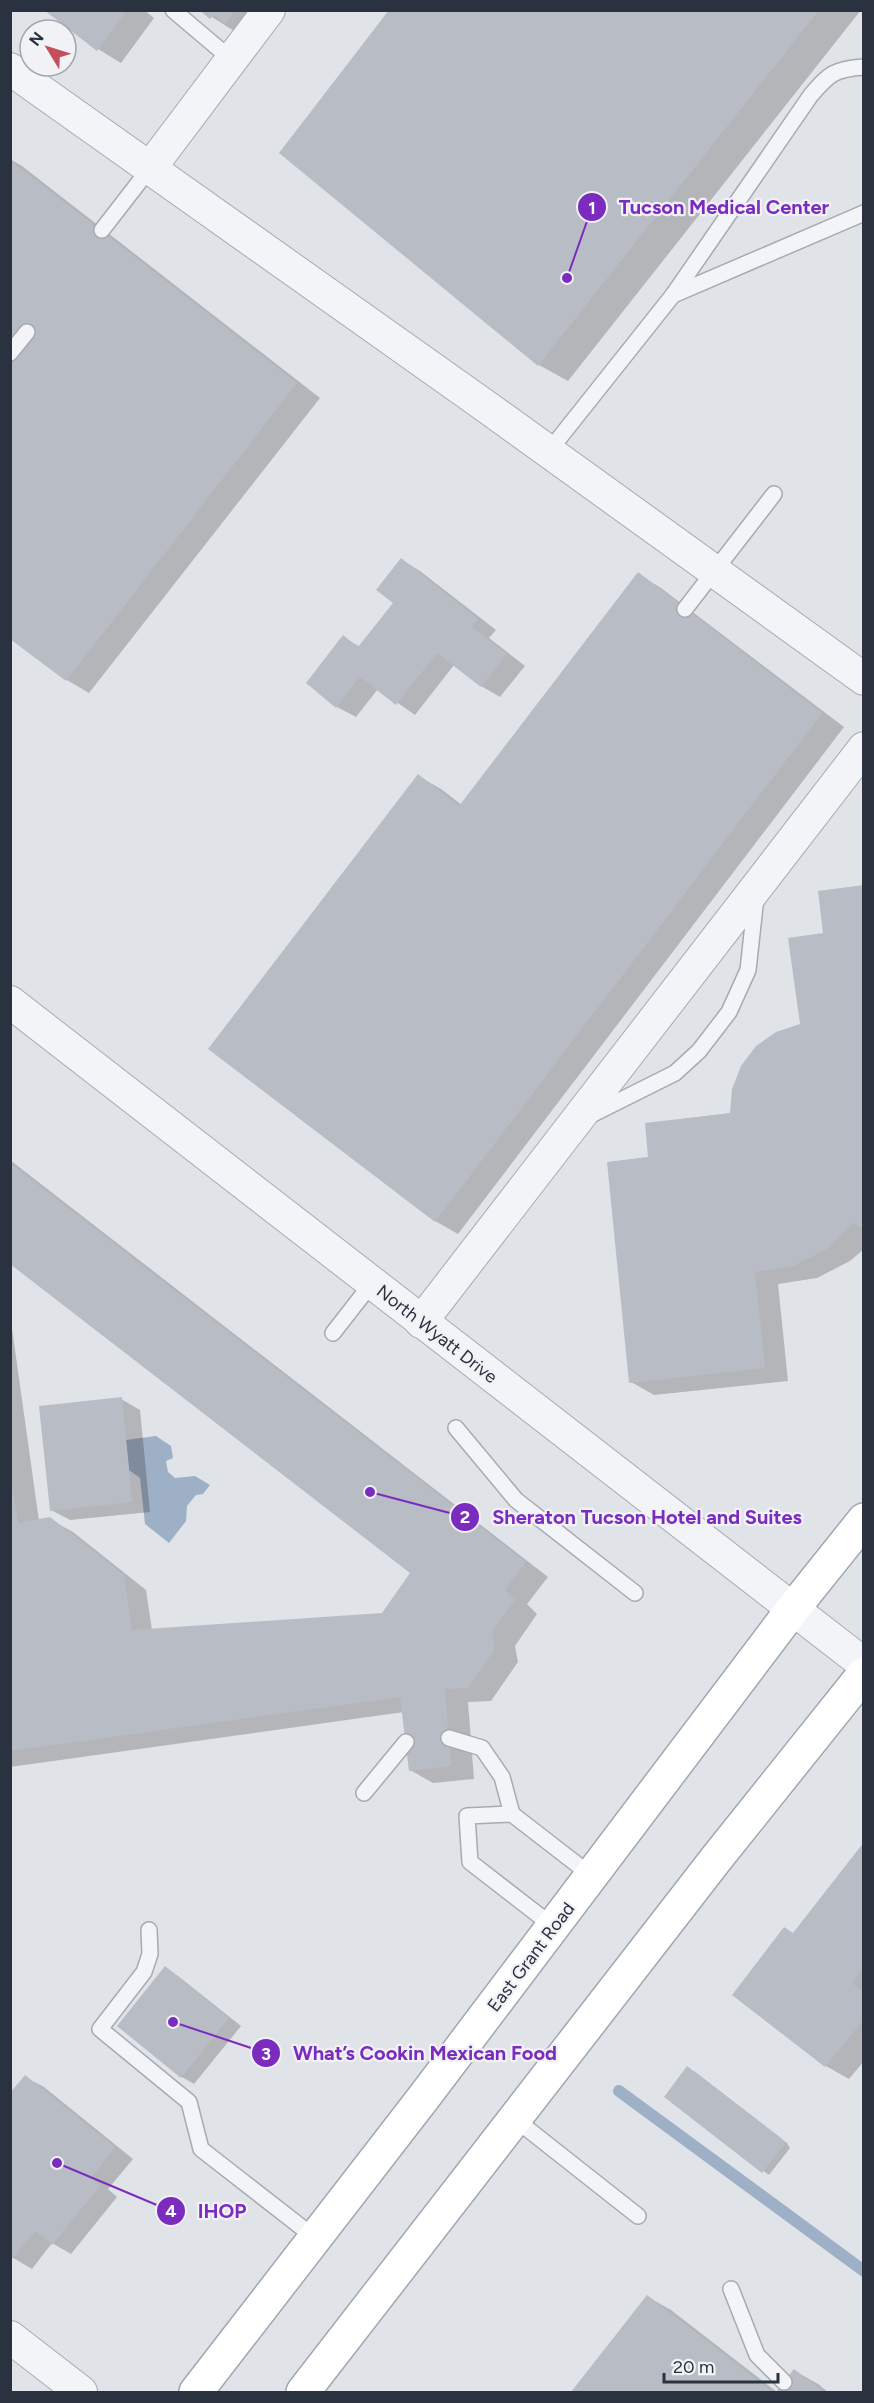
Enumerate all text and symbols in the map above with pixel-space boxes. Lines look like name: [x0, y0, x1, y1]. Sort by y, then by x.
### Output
north arrow: [18, 18, 78, 78]
text: N: [25, 28, 48, 50]
callout: Tucson Medical Center: [577, 188, 841, 226]
text: Tucson Medical Center: [619, 195, 830, 219]
text: 1: [588, 197, 596, 219]
street label: North Wyatt Drive: [372, 1280, 502, 1388]
callout: Sheraton Tucson Hotel and Suites: [450, 1498, 813, 1536]
text: Sheraton Tucson Hotel and Suites: [492, 1505, 802, 1529]
text: 2: [460, 1506, 470, 1528]
street label: East Grant Road: [483, 1898, 579, 2016]
callout: What’s Cookin Mexican Food: [251, 2034, 569, 2072]
text: What’s Cookin Mexican Food: [293, 2041, 557, 2065]
text: 3: [261, 2043, 271, 2065]
callout: IHOP: [156, 2192, 259, 2230]
text: IHOP: [198, 2199, 246, 2223]
text: 4: [165, 2200, 177, 2222]
scale bar: [664, 2346, 778, 2384]
text: 20 m: [673, 2356, 714, 2378]

